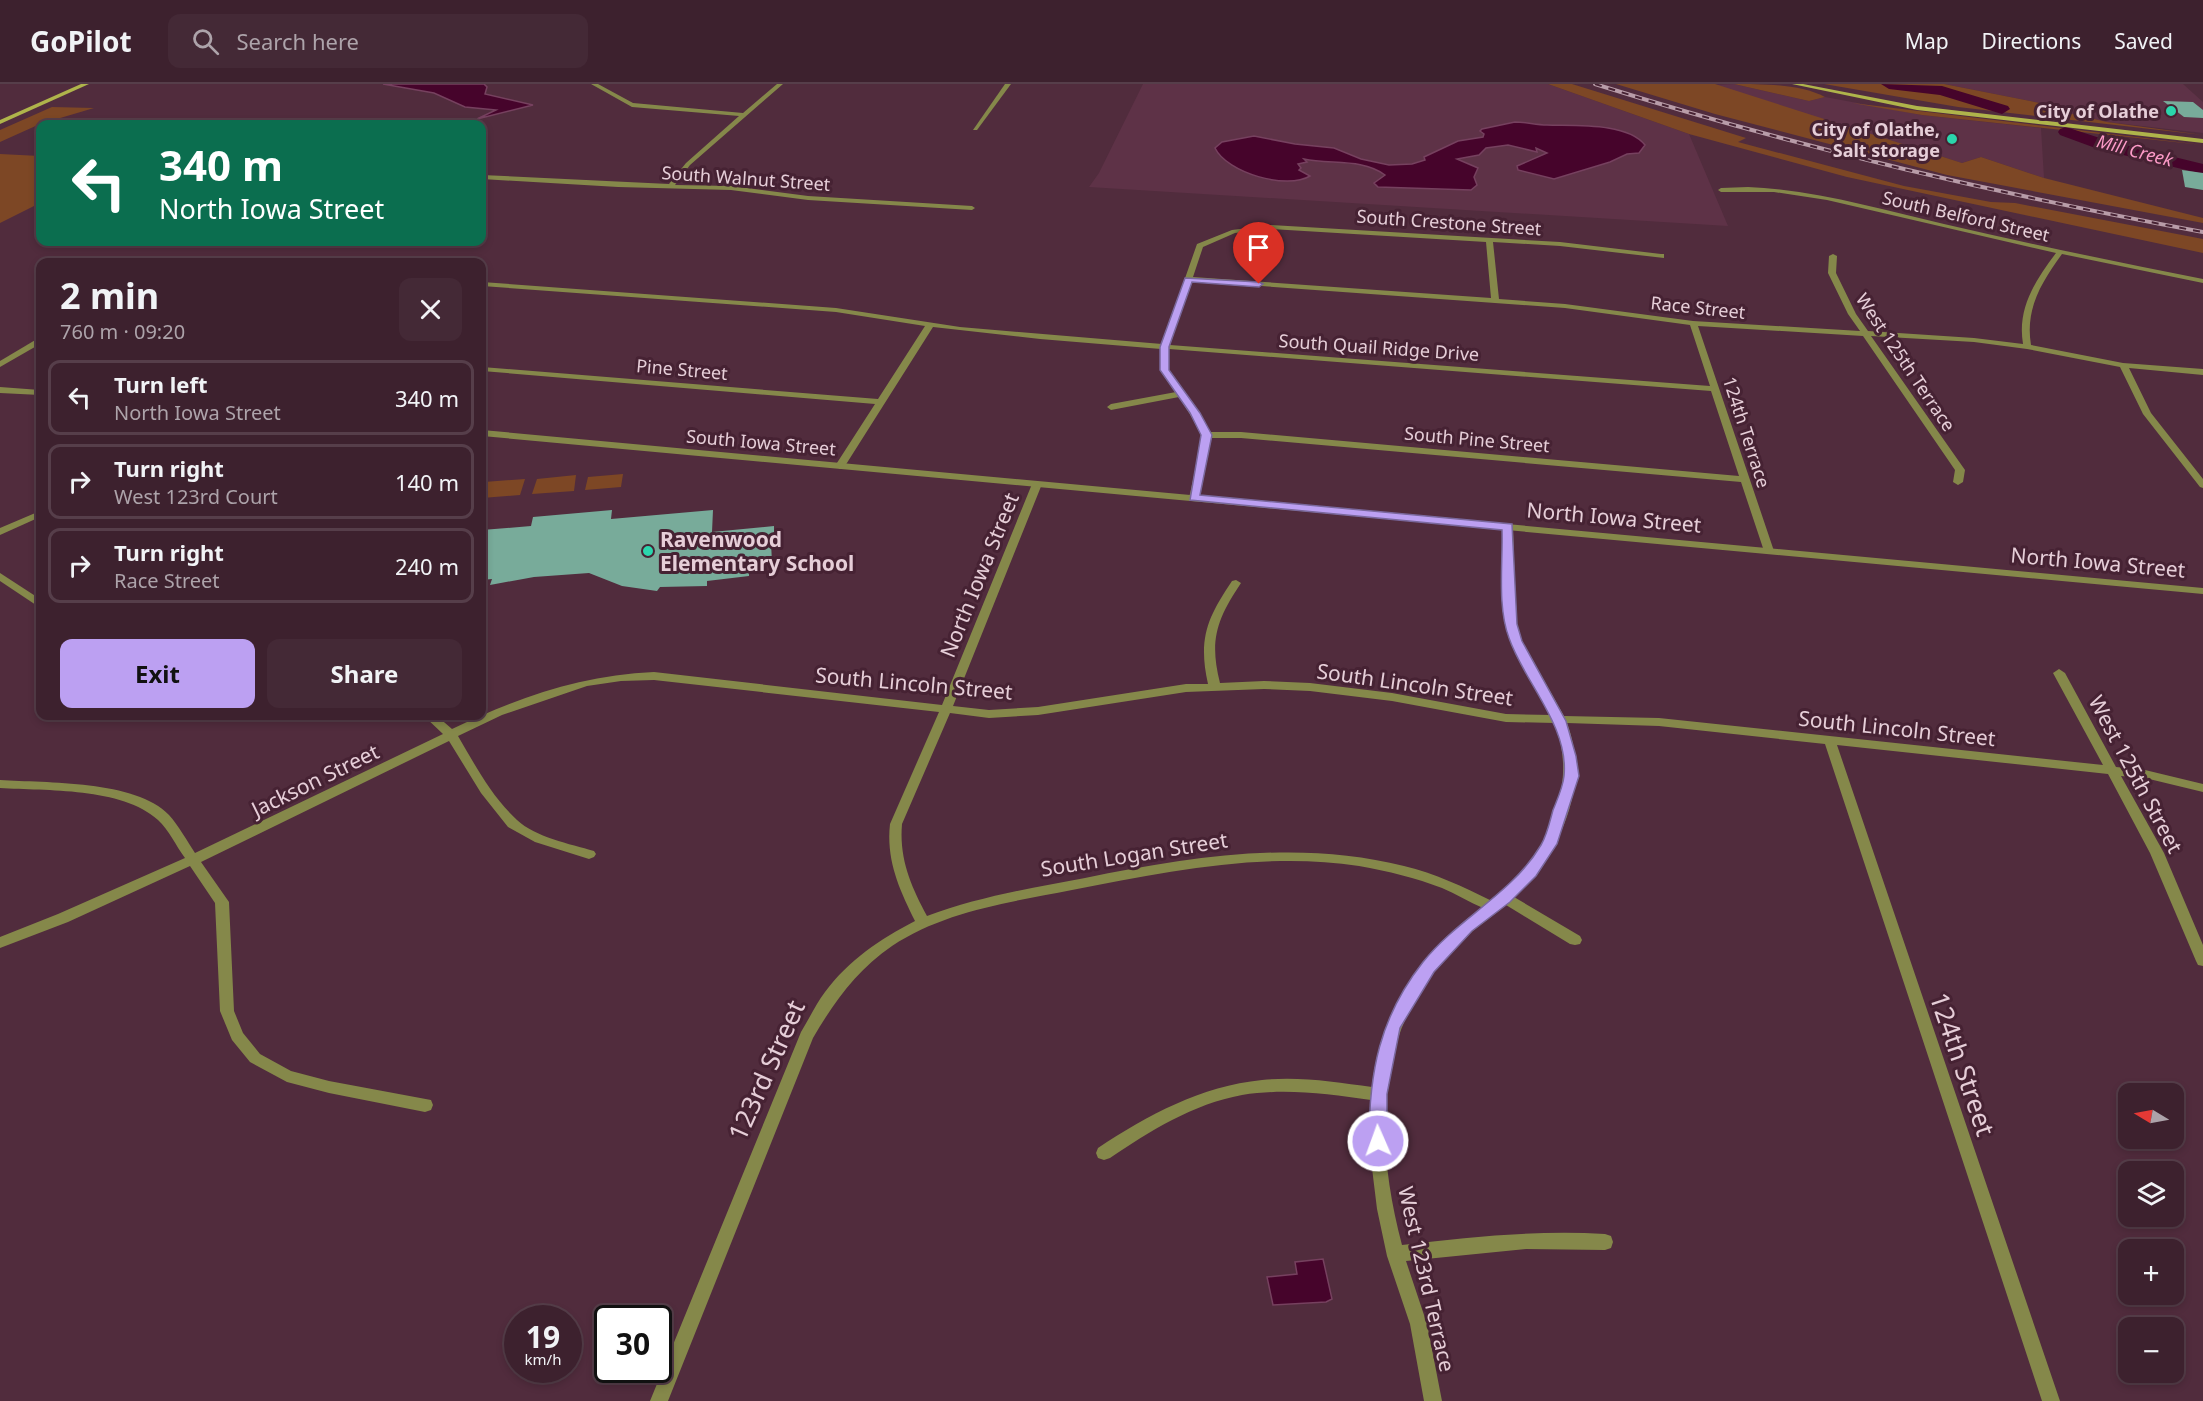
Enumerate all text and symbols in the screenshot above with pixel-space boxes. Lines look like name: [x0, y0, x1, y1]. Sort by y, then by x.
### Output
search box: [168, 14, 588, 68]
text: GoPilot: [30, 22, 132, 60]
icon: search: [189, 25, 222, 58]
text: Search here: [237, 26, 359, 56]
text: Map: [1905, 27, 1949, 55]
text: Directions: [1982, 27, 2081, 55]
text: Saved: [2114, 27, 2173, 55]
place label: City of Olathe: [2036, 99, 2159, 123]
marker: City of Olathe: [2164, 104, 2178, 118]
place label: City of Olathe, Salt storage: [1812, 117, 1940, 162]
water label: Mill Creek: [2094, 128, 2177, 172]
marker: City of Olathe, Salt storage: [1945, 132, 1959, 146]
text: 340 m: [159, 136, 283, 193]
icon: left: [60, 144, 138, 222]
street label: South Walnut Street: [661, 160, 832, 196]
street label: South Belford Street: [1880, 185, 2052, 247]
text: North Iowa Street: [159, 190, 384, 227]
street label: South Crestone Street: [1356, 204, 1543, 240]
pin: [1233, 222, 1284, 284]
icon: arrive: [1242, 231, 1275, 264]
text: 2 min: [60, 271, 159, 320]
button: close: [399, 278, 462, 341]
street label: West 125th Terrace: [1851, 288, 1961, 436]
street label: Race Street: [1649, 290, 1747, 324]
text: 760 m · 09:20: [60, 318, 185, 345]
street label: South Quail Ridge Drive: [1278, 328, 1480, 366]
street label: Pine Street: [635, 353, 729, 385]
text: Turn left: [114, 369, 208, 399]
street label: 124th Terrace: [1718, 373, 1776, 491]
icon: left: [63, 381, 96, 414]
text: 340 m: [395, 383, 459, 413]
text: North Iowa Street: [114, 399, 281, 426]
street label: South Pine Street: [1403, 421, 1551, 457]
street label: South Iowa Street: [685, 424, 837, 461]
text: Turn right: [114, 453, 224, 483]
icon: right: [63, 465, 96, 498]
text: 140 m: [395, 467, 459, 497]
text: West 123rd Court: [114, 483, 278, 510]
street label: North Iowa Street: [933, 488, 1025, 661]
street label: North Iowa Street: [1526, 495, 1703, 539]
place label: Ravenwood Elementary School: [660, 525, 854, 577]
text: Turn right: [114, 537, 224, 567]
street label: North Iowa Street: [2010, 540, 2187, 584]
marker: Ravenwood Elementary School: [641, 544, 655, 558]
icon: right: [63, 549, 96, 582]
text: 240 m: [395, 551, 459, 581]
text: Race Street: [114, 567, 220, 594]
button: Exit: [60, 639, 255, 708]
button: Share: [267, 639, 462, 708]
street label: South Lincoln Street: [1315, 656, 1515, 712]
street label: South Lincoln Street: [814, 660, 1014, 706]
street label: West 125th Street: [2083, 690, 2190, 858]
street label: South Lincoln Street: [1797, 704, 1997, 752]
street label: Jackson Street: [245, 737, 384, 824]
street label: South Logan Street: [1039, 825, 1230, 883]
street label: 124th Street: [1922, 987, 2004, 1141]
street label: 123rd Street: [719, 994, 813, 1146]
north arrow: [2118, 1083, 2184, 1149]
map controls: [2118, 1083, 2184, 1383]
position arrow: [1346, 1109, 1410, 1173]
button: layers: [2118, 1161, 2184, 1227]
street label: West 123rd Terrace: [1392, 1184, 1462, 1374]
button: +: [2118, 1239, 2184, 1305]
speed limit sign: 30: [594, 1305, 672, 1383]
text: 19: [526, 1316, 560, 1357]
button: −: [2118, 1317, 2184, 1383]
text: km/h: [525, 1349, 561, 1369]

